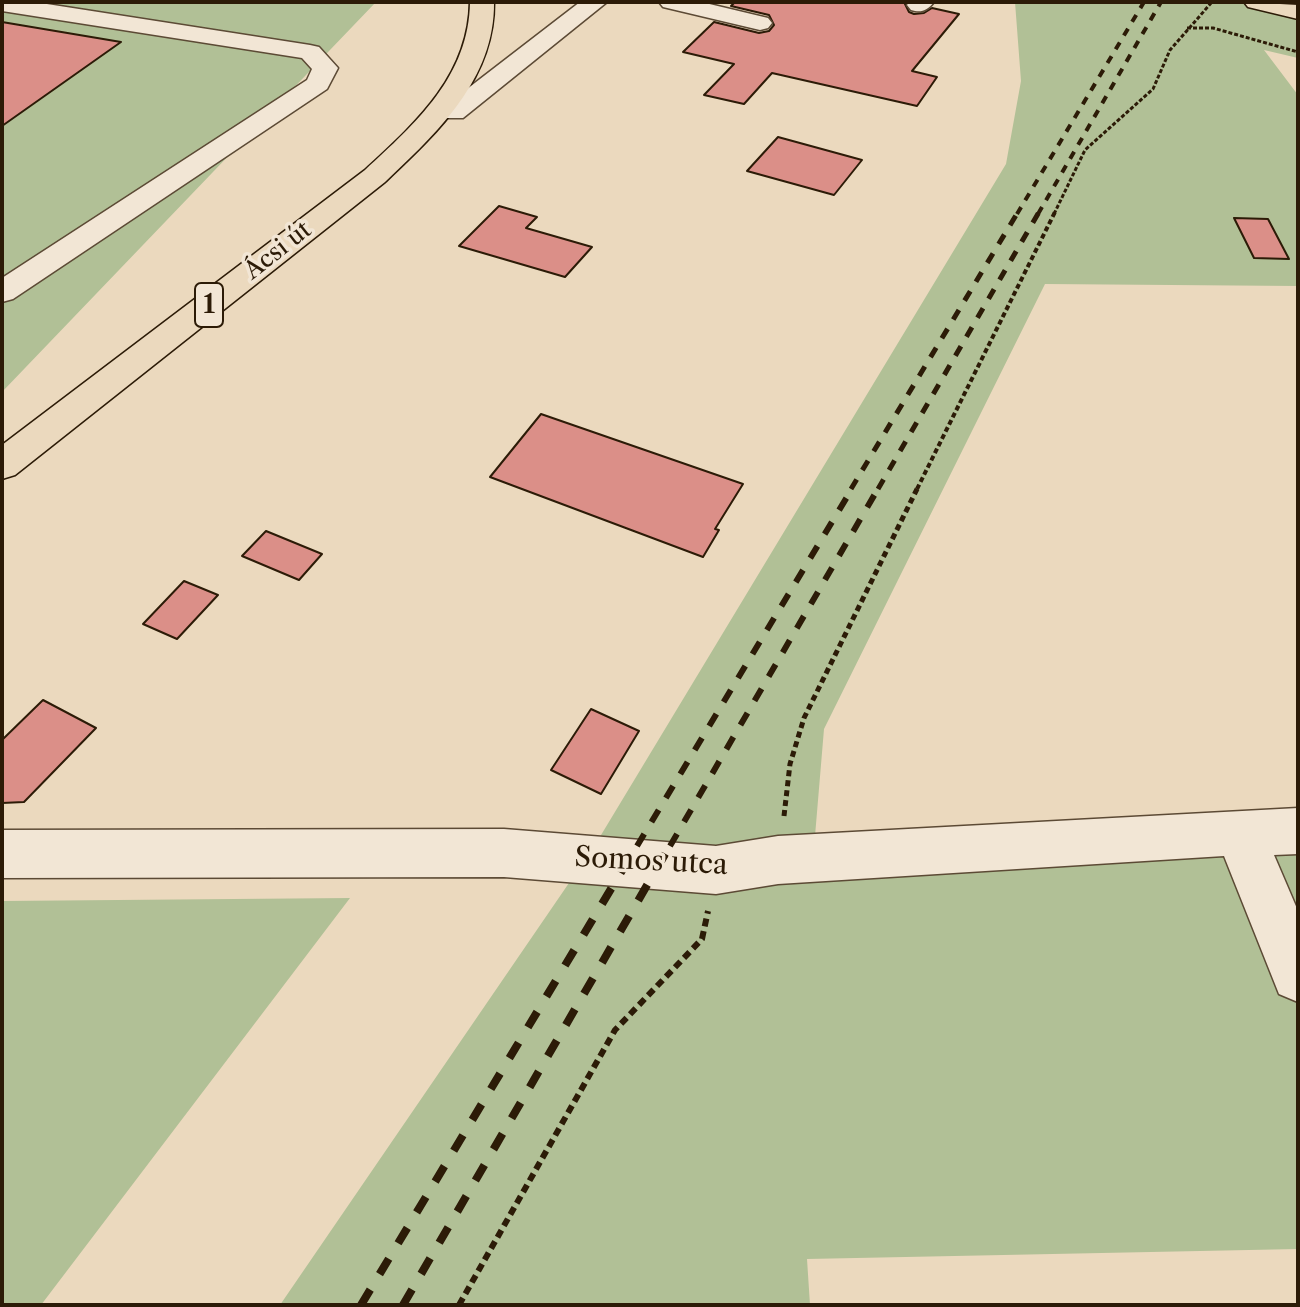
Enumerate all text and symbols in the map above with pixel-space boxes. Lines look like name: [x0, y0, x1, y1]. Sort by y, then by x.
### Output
street label: Ácsi út: [239, 216, 317, 286]
road number: 1: [195, 283, 223, 327]
street label: Somos utca: [574, 841, 728, 883]

